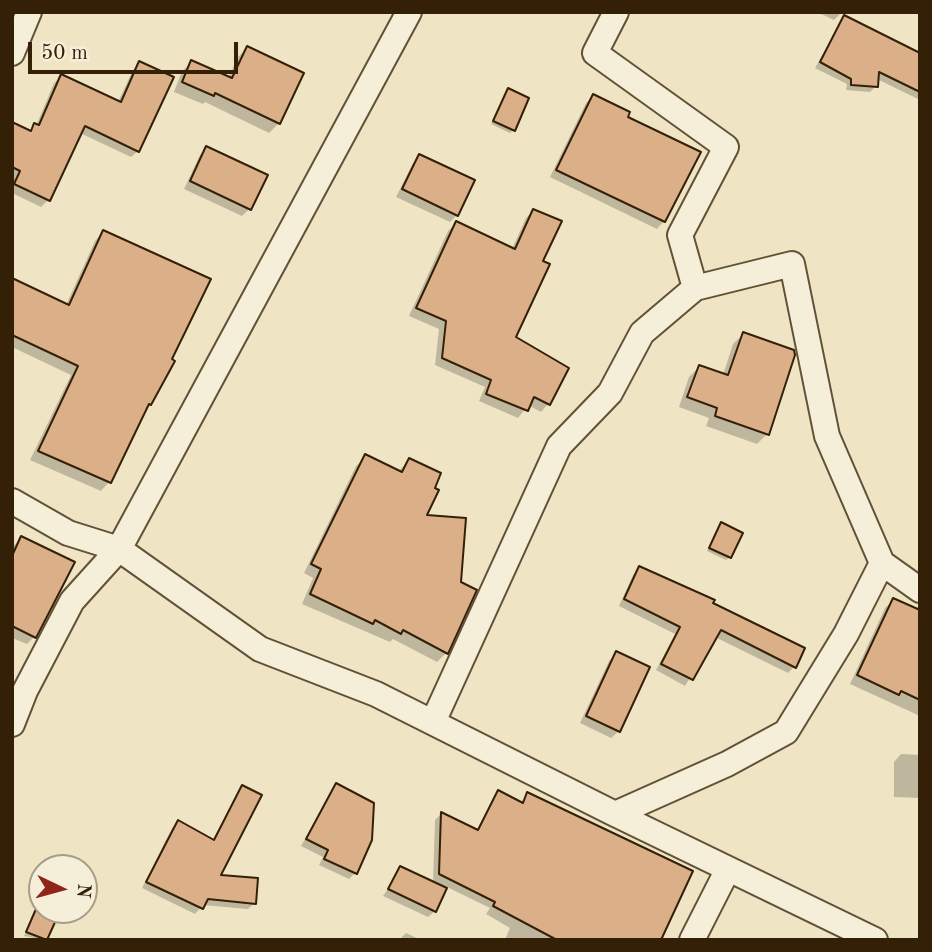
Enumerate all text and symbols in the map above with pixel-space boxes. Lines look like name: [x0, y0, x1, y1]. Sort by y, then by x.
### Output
scale bar: [32, 28, 242, 72]
text: 50 m: [41, 43, 88, 64]
north arrow: [28, 854, 98, 924]
text: N: [72, 883, 93, 899]

